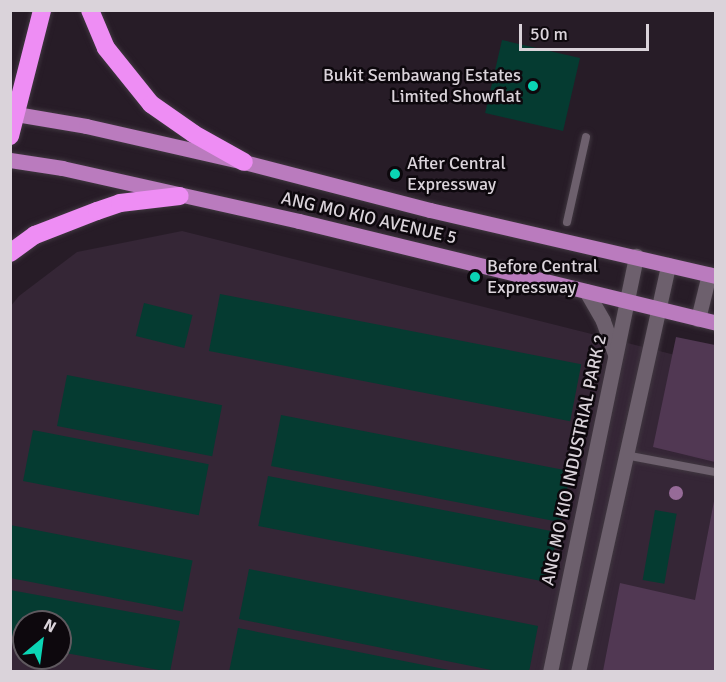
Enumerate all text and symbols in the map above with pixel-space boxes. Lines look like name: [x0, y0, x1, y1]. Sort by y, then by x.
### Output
scale bar: [522, 12, 652, 50]
text: 50 m: [530, 23, 568, 45]
place label: Bukit Sembawang Estates Limited Showflat: [323, 65, 521, 107]
marker: Bukit Sembawang Estates Limited Showflat: [526, 79, 540, 93]
place label: After Central Expressway: [407, 153, 506, 195]
marker: After Central Expressway: [388, 167, 402, 181]
street label: ANG MO KIO AVENUE 5: [279, 187, 459, 249]
place label: Before Central Expressway: [487, 256, 598, 298]
marker: Before Central Expressway: [468, 270, 482, 284]
street label: ANG MO KIO INDUSTRIAL PARK 2: [537, 332, 611, 588]
north arrow: [12, 610, 72, 670]
text: N: [40, 615, 59, 637]

